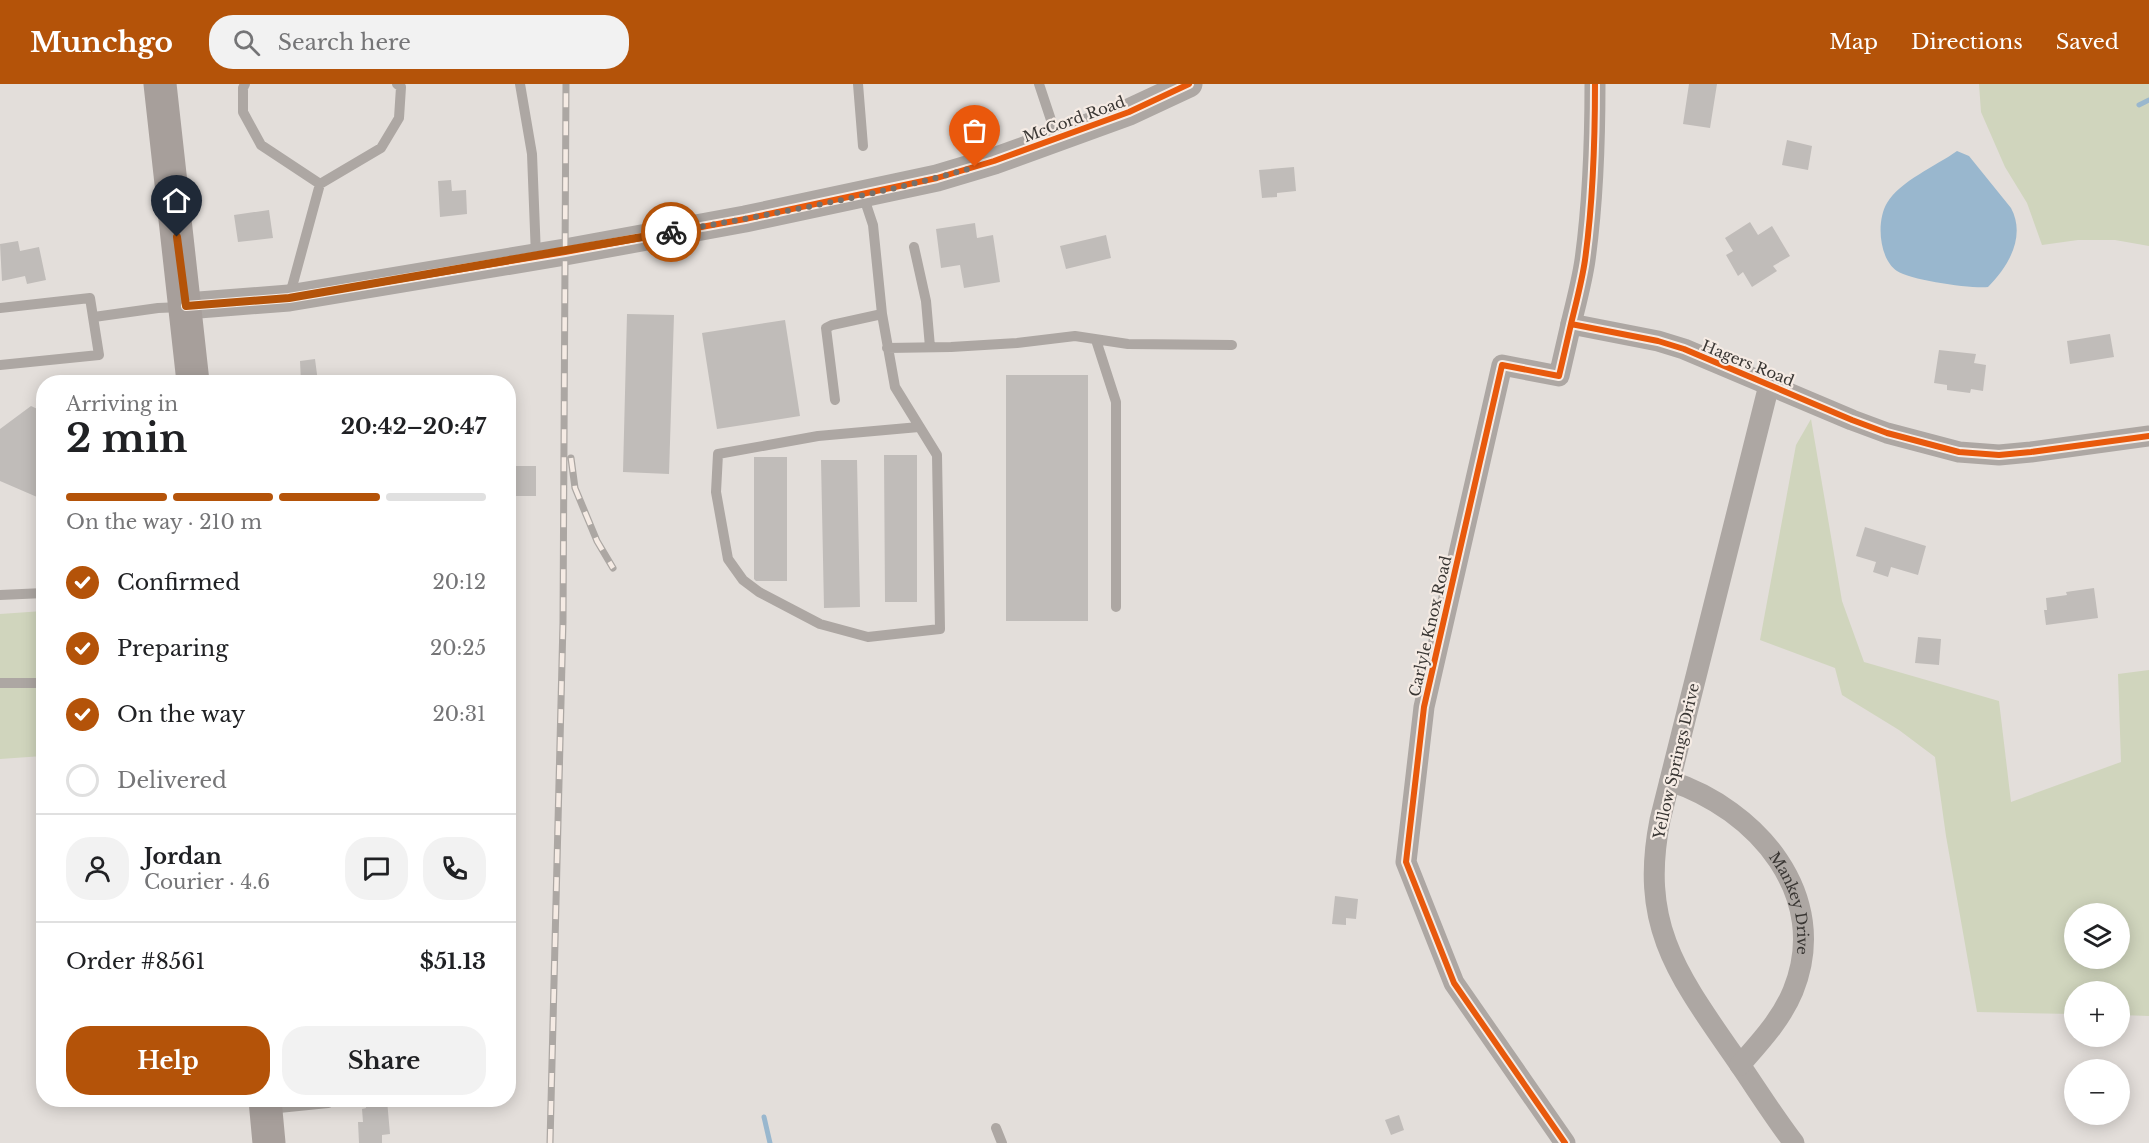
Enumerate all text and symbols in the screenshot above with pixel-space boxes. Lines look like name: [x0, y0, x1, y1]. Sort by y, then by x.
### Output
search box: [209, 15, 629, 69]
text: Munchgo: [30, 25, 173, 60]
icon: search: [230, 26, 263, 59]
text: Search here: [278, 29, 411, 56]
text: Map: [1829, 29, 1878, 55]
text: Directions: [1911, 29, 2023, 55]
text: Saved: [2056, 29, 2119, 55]
street label: McCord Road: [1020, 92, 1128, 146]
pin: [949, 105, 1000, 167]
icon: bag: [958, 114, 991, 147]
pin: [151, 175, 202, 237]
icon: home: [160, 184, 193, 217]
courier: [641, 202, 701, 262]
icon: bike: [655, 216, 688, 249]
street label: Hagers Road: [1699, 336, 1797, 390]
text: Arriving in: [66, 392, 178, 416]
text: 20:42–20:47: [341, 413, 486, 440]
text: 2 min: [66, 414, 187, 463]
text: On the way · 210 m: [66, 510, 262, 534]
street label: Carlyle Knox Road: [1405, 554, 1455, 698]
icon: check: [66, 566, 99, 599]
text: Confirmed: [117, 569, 240, 596]
text: 20:12: [432, 570, 486, 594]
icon: check: [66, 632, 99, 665]
text: Preparing: [117, 635, 228, 662]
text: 20:25: [430, 636, 486, 660]
street label: Yellow Springs Drive: [1649, 681, 1703, 842]
icon: check: [66, 698, 99, 731]
text: On the way: [117, 701, 245, 728]
text: 20:31: [432, 702, 486, 726]
text: Delivered: [117, 767, 227, 794]
button: person: [66, 837, 129, 900]
button: chat: [345, 837, 408, 900]
button: phone: [423, 837, 486, 900]
text: Jordan: [144, 843, 222, 870]
street label: Mankey Drive: [1765, 848, 1813, 956]
text: Courier · 4.6: [144, 870, 270, 894]
map controls: [2064, 903, 2130, 1125]
button: layers: [2064, 903, 2130, 969]
text: Order #8561: [66, 948, 205, 975]
text: $51.13: [420, 948, 486, 975]
button: +: [2064, 981, 2130, 1047]
button: Help: [66, 1026, 270, 1095]
button: Share: [282, 1026, 486, 1095]
button: −: [2064, 1059, 2130, 1125]

